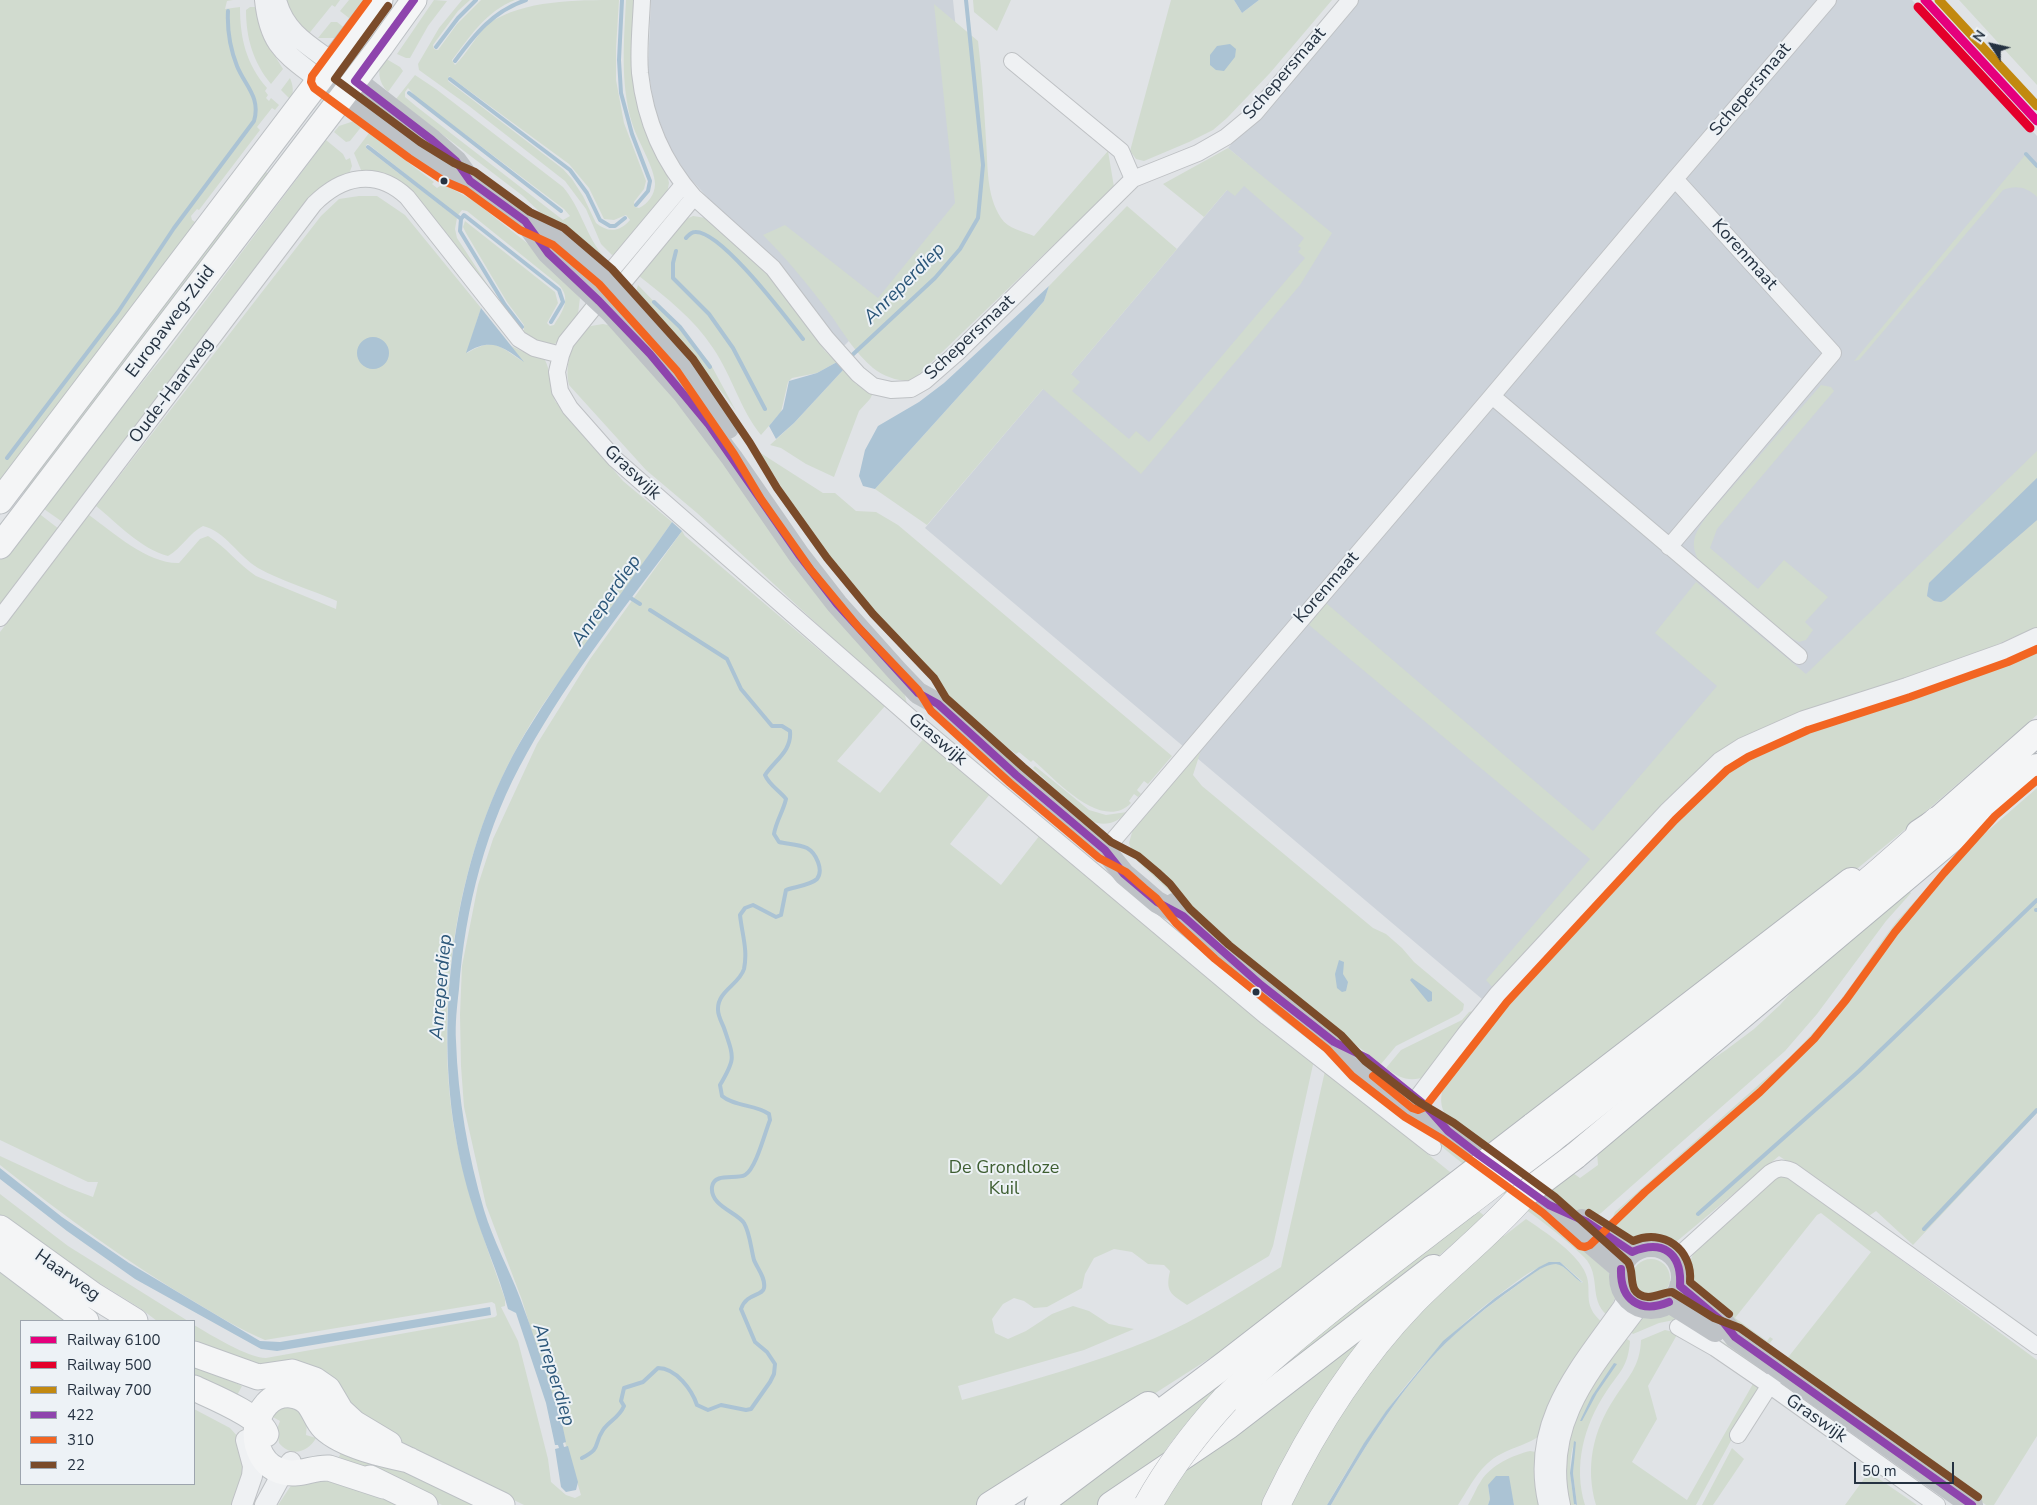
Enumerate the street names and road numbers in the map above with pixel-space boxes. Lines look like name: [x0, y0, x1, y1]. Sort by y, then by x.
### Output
street label: Schepersmaat: [1239, 23, 1331, 125]
street label: Schepersmaat: [1706, 39, 1796, 141]
street label: Korenmaat: [1707, 215, 1781, 295]
street label: Europaweg-Zuid: [122, 262, 220, 382]
street label: Schepersmaat: [921, 291, 1019, 385]
street label: Oude-Haarweg: [125, 334, 219, 448]
street label: Graswijk: [599, 441, 665, 505]
street label: Korenmaat: [1290, 548, 1364, 628]
street label: Graswijk: [903, 709, 971, 771]
street label: Haarweg: [30, 1246, 104, 1306]
street label: Graswijk: [1781, 1390, 1851, 1448]

